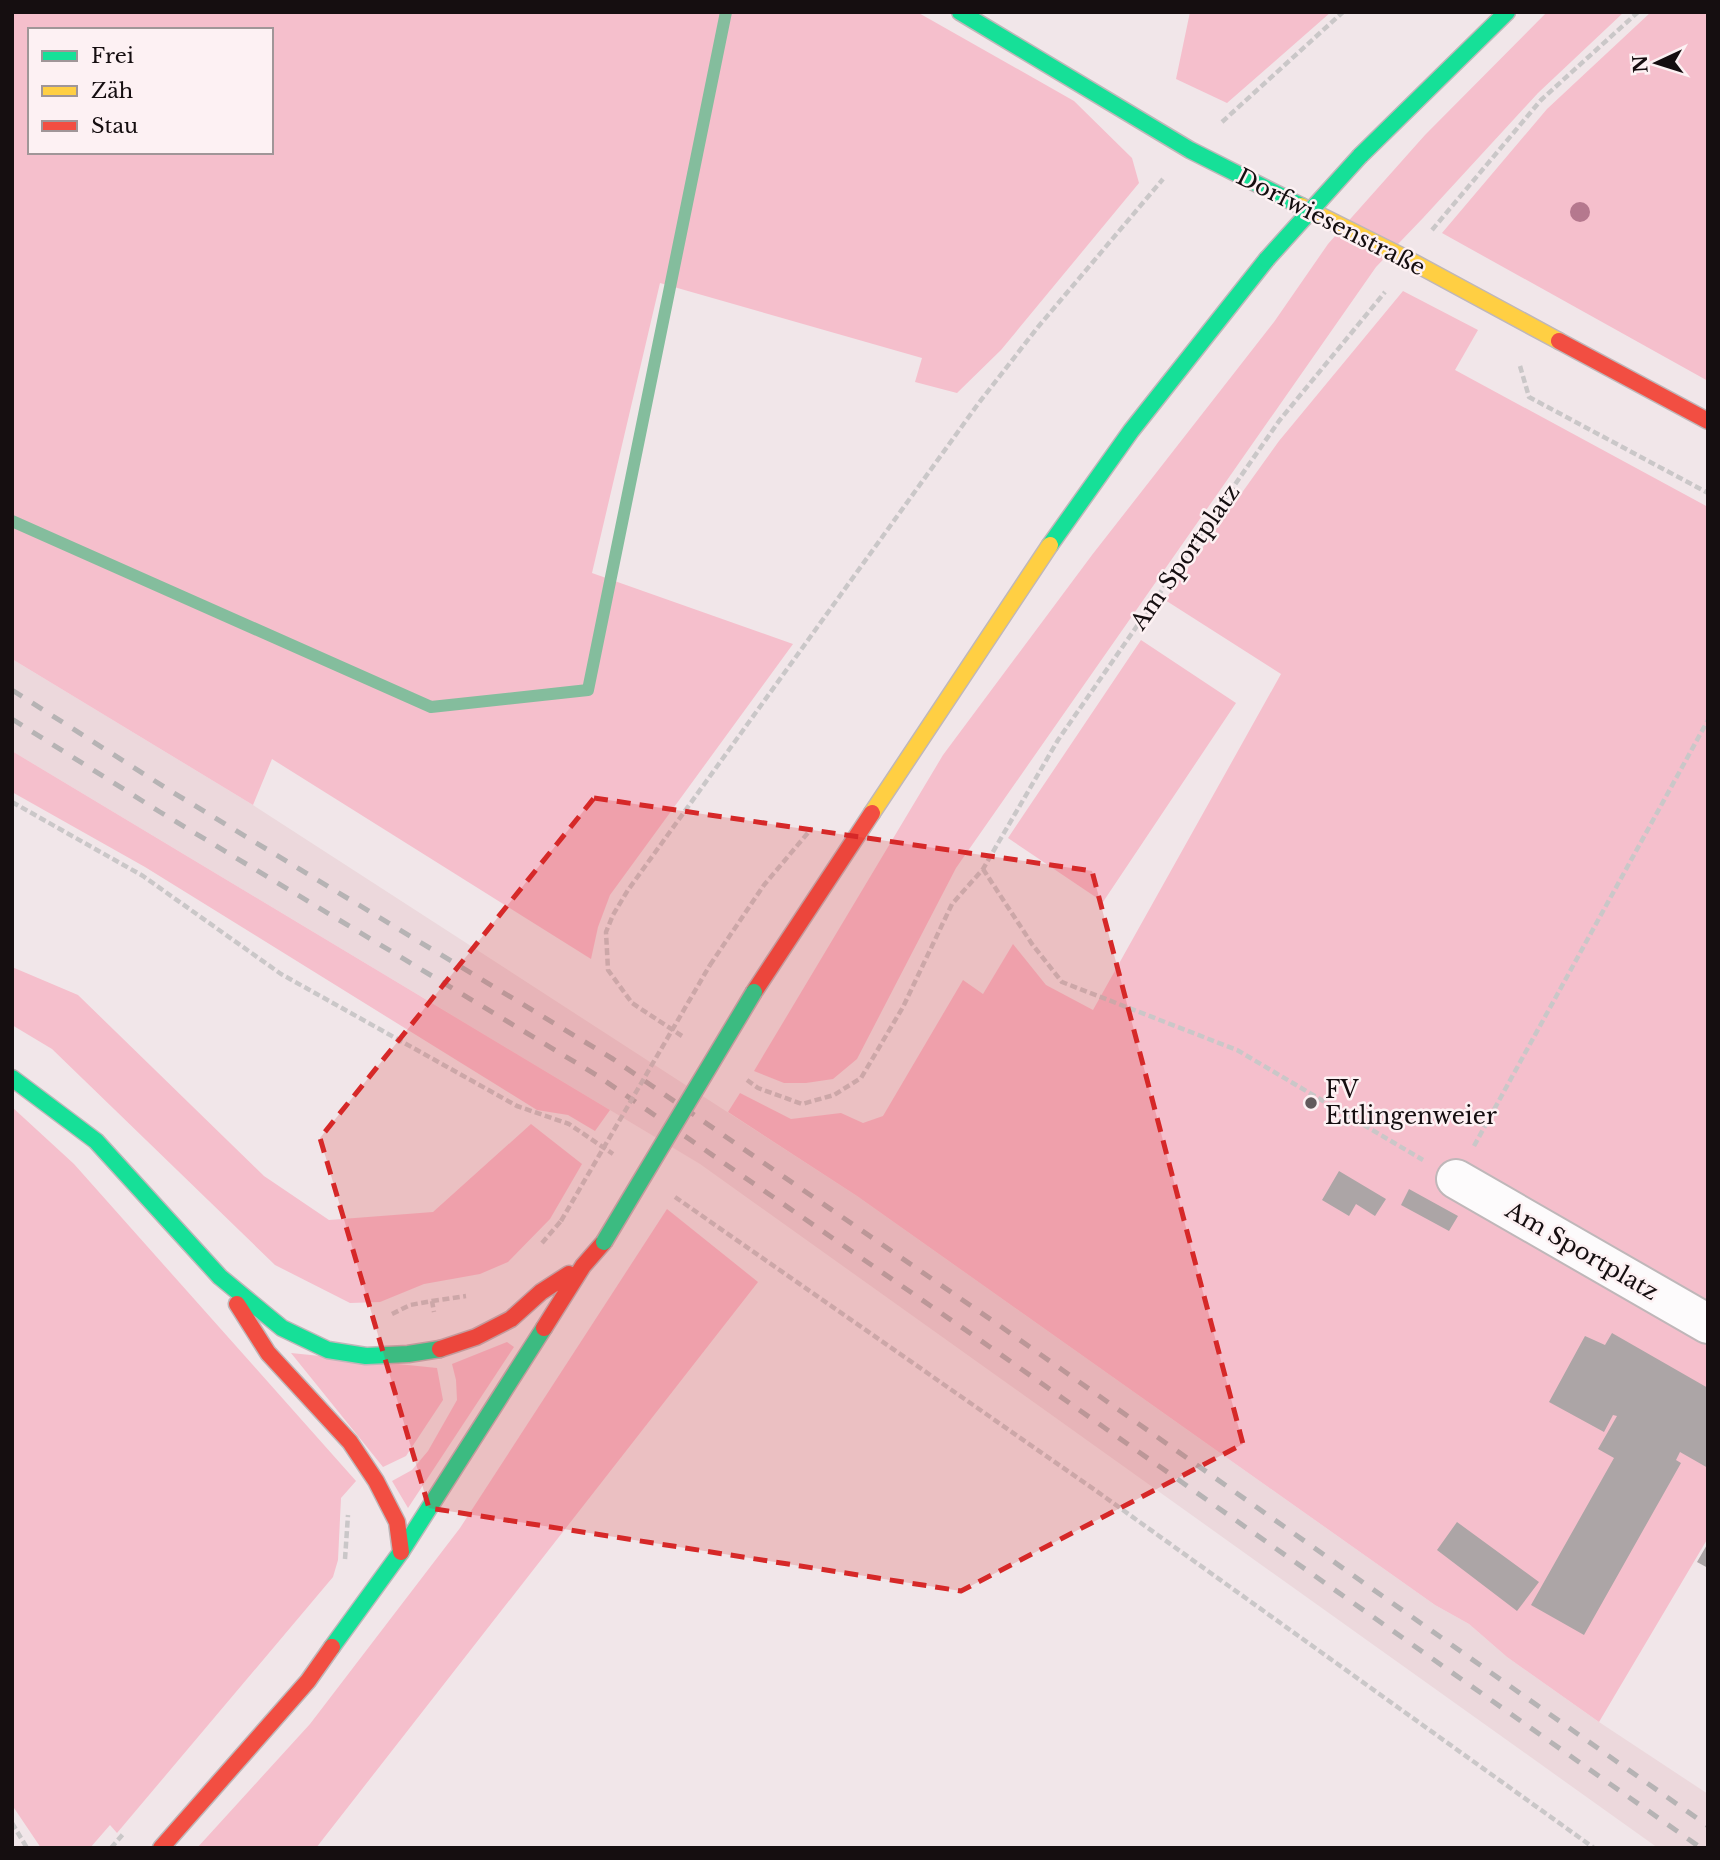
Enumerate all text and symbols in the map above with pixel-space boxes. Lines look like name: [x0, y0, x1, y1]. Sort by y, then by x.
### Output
legend: [28, 28, 273, 154]
north arrow: [1622, 28, 1692, 98]
text: Frei: [91, 43, 134, 69]
text: N: [1628, 54, 1653, 74]
text: Zäh: [91, 78, 133, 104]
text: Stau: [91, 113, 138, 139]
street label: Dorfwiesenstraße: [1232, 162, 1430, 282]
street label: Am Sportplatz: [1124, 479, 1246, 636]
place label: FV Ettlingenweier: [1325, 1076, 1497, 1130]
marker: FV Ettlingenweier: [1303, 1095, 1319, 1111]
street label: Am Sportplatz: [1500, 1196, 1663, 1306]

